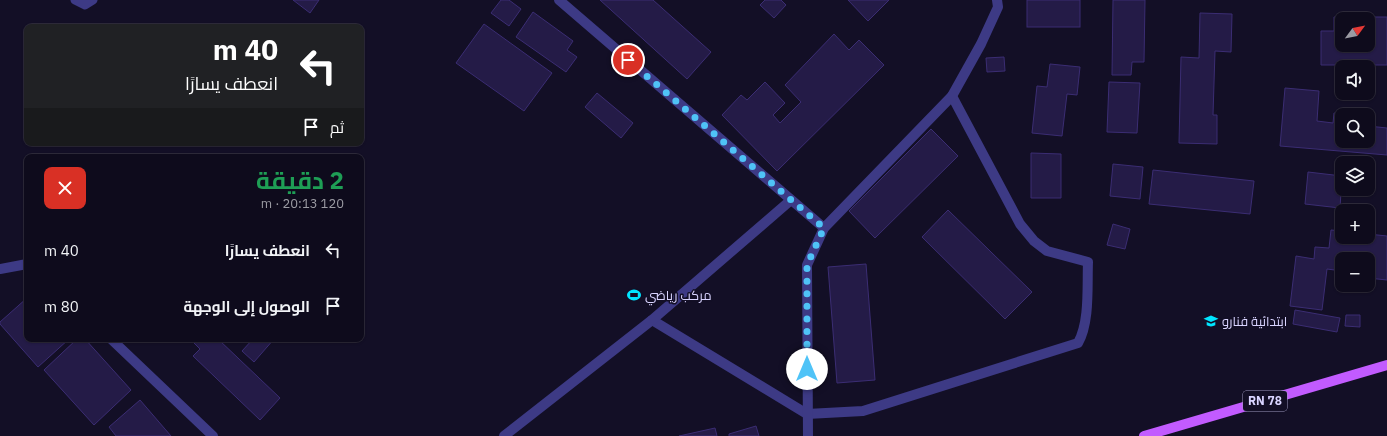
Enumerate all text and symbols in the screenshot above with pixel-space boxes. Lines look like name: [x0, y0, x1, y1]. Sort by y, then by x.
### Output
north arrow: [1335, 12, 1375, 52]
map controls: [1335, 12, 1375, 292]
text: 40 m: [213, 31, 278, 68]
icon: left: [292, 40, 344, 92]
pin: [611, 43, 645, 77]
icon: arrive: [617, 49, 639, 71]
button: sound: [1335, 60, 1375, 100]
text: انعطف يسارًا: [185, 72, 278, 95]
button: search: [1335, 108, 1375, 148]
icon: arrive: [300, 116, 322, 138]
text: ثم: [330, 118, 344, 137]
button: layers: [1335, 156, 1375, 196]
text: 2 دقيقة: [256, 164, 344, 196]
button: close: [44, 167, 86, 209]
text: 120 m · 20:13: [261, 195, 344, 212]
button: +: [1335, 204, 1375, 244]
icon: left: [322, 239, 344, 261]
text: 40 m: [44, 241, 79, 260]
text: انعطف يسارًا: [225, 241, 310, 260]
button: −: [1335, 252, 1375, 292]
sports icon: مركب رياضي: [626, 287, 642, 303]
place label: مركب رياضي: [645, 287, 712, 306]
icon: arrive: [322, 295, 344, 317]
text: 80 m: [44, 297, 79, 316]
text: الوصول إلى الوجهة: [183, 297, 310, 316]
school or university icon: ابتدائية فنارو: [1203, 313, 1219, 329]
place label: ابتدائية فنارو: [1222, 313, 1287, 330]
position arrow: [786, 348, 828, 390]
road number: RN 78: [1243, 391, 1287, 411]

